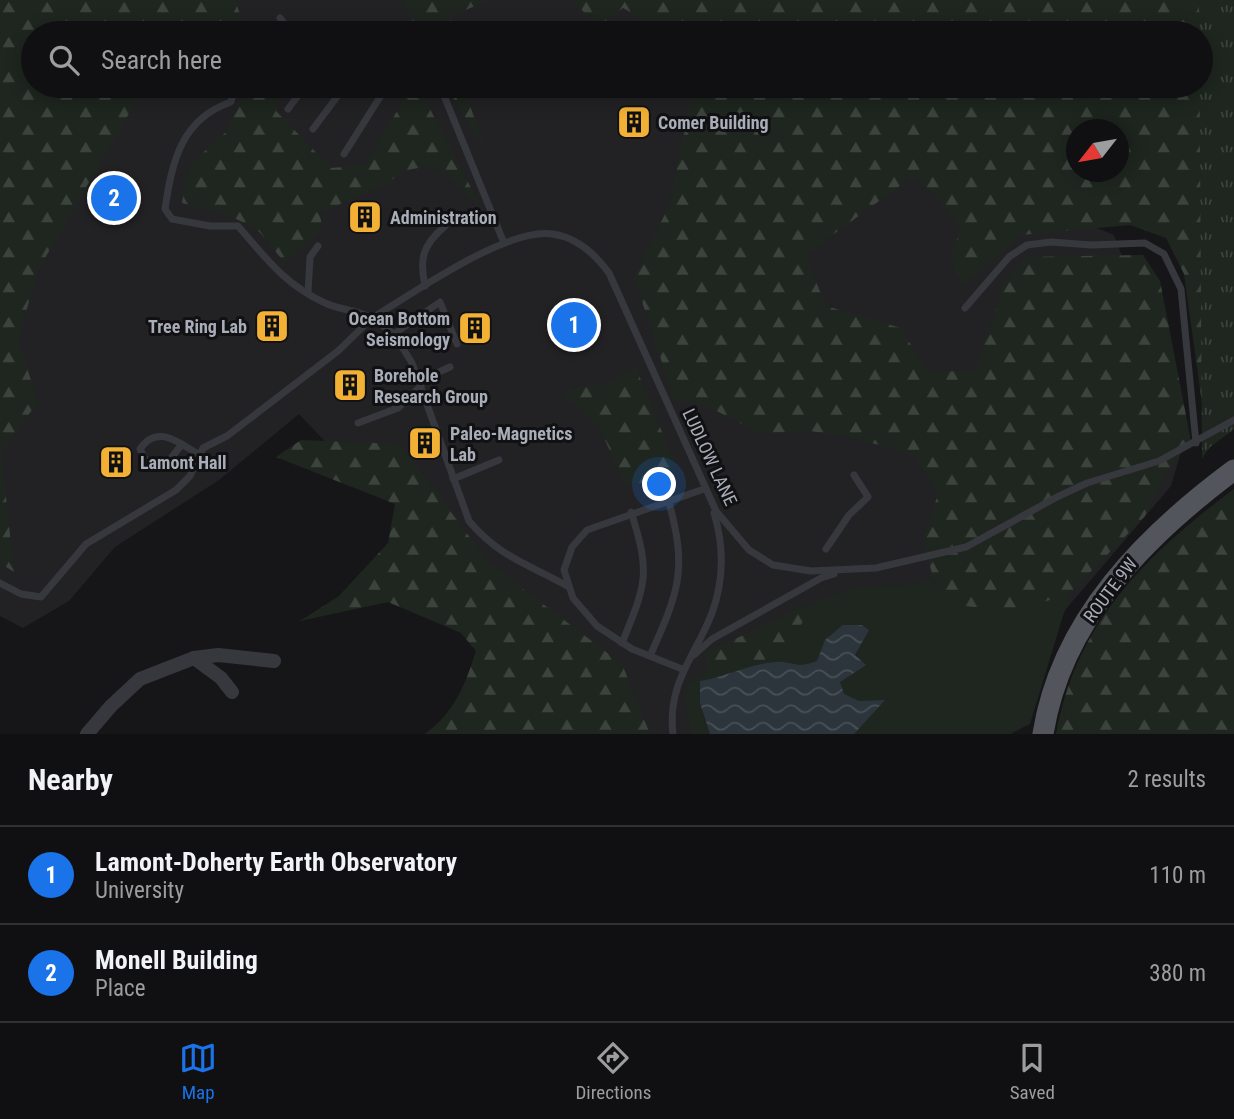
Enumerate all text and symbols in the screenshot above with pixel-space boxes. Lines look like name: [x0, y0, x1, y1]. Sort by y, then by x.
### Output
search box: [21, 21, 1213, 98]
icon: search: [45, 41, 83, 79]
text: Search here: [101, 45, 222, 75]
building icon: Comer Building: [615, 103, 653, 141]
place label: Comer Building: [658, 112, 769, 133]
north arrow: [1066, 119, 1129, 182]
pin: 2: [91, 172, 137, 224]
building icon: Administration: [346, 198, 384, 236]
place label: Administration: [390, 207, 497, 228]
pin: 1: [551, 299, 597, 351]
building icon: Tree Ring Lab: [253, 307, 291, 345]
place label: Ocean Bottom Seismology: [349, 308, 450, 350]
building icon: Ocean Bottom Seismology: [456, 309, 494, 347]
place label: Tree Ring Lab: [148, 316, 247, 337]
place label: Borehole Research Group: [374, 365, 488, 407]
building icon: Borehole Research Group: [331, 366, 369, 404]
street label: LUDLOW LANE: [678, 405, 742, 509]
place label: Paleo-Magnetics Lab: [450, 423, 572, 465]
building icon: Paleo-Magnetics Lab: [406, 424, 444, 462]
building icon: Lamont Hall: [97, 443, 135, 481]
place label: Lamont Hall: [140, 452, 227, 473]
your location: [642, 467, 676, 501]
street label: ROUTE 9W: [1079, 553, 1141, 626]
text: Nearby: [28, 762, 113, 797]
text: 2 results: [1128, 766, 1206, 793]
text: Lamont-Doherty Earth Observatory: [95, 847, 457, 877]
text: 1: [45, 862, 57, 889]
text: 110 m: [1149, 862, 1206, 889]
text: University: [95, 877, 184, 904]
text: Monell Building: [95, 945, 258, 975]
text: 2: [45, 960, 57, 987]
text: 380 m: [1149, 960, 1206, 987]
text: Place: [95, 975, 145, 1002]
tab: Map: [179, 1039, 217, 1104]
tab: Directions: [575, 1039, 651, 1104]
tab: Saved: [1010, 1039, 1055, 1104]

